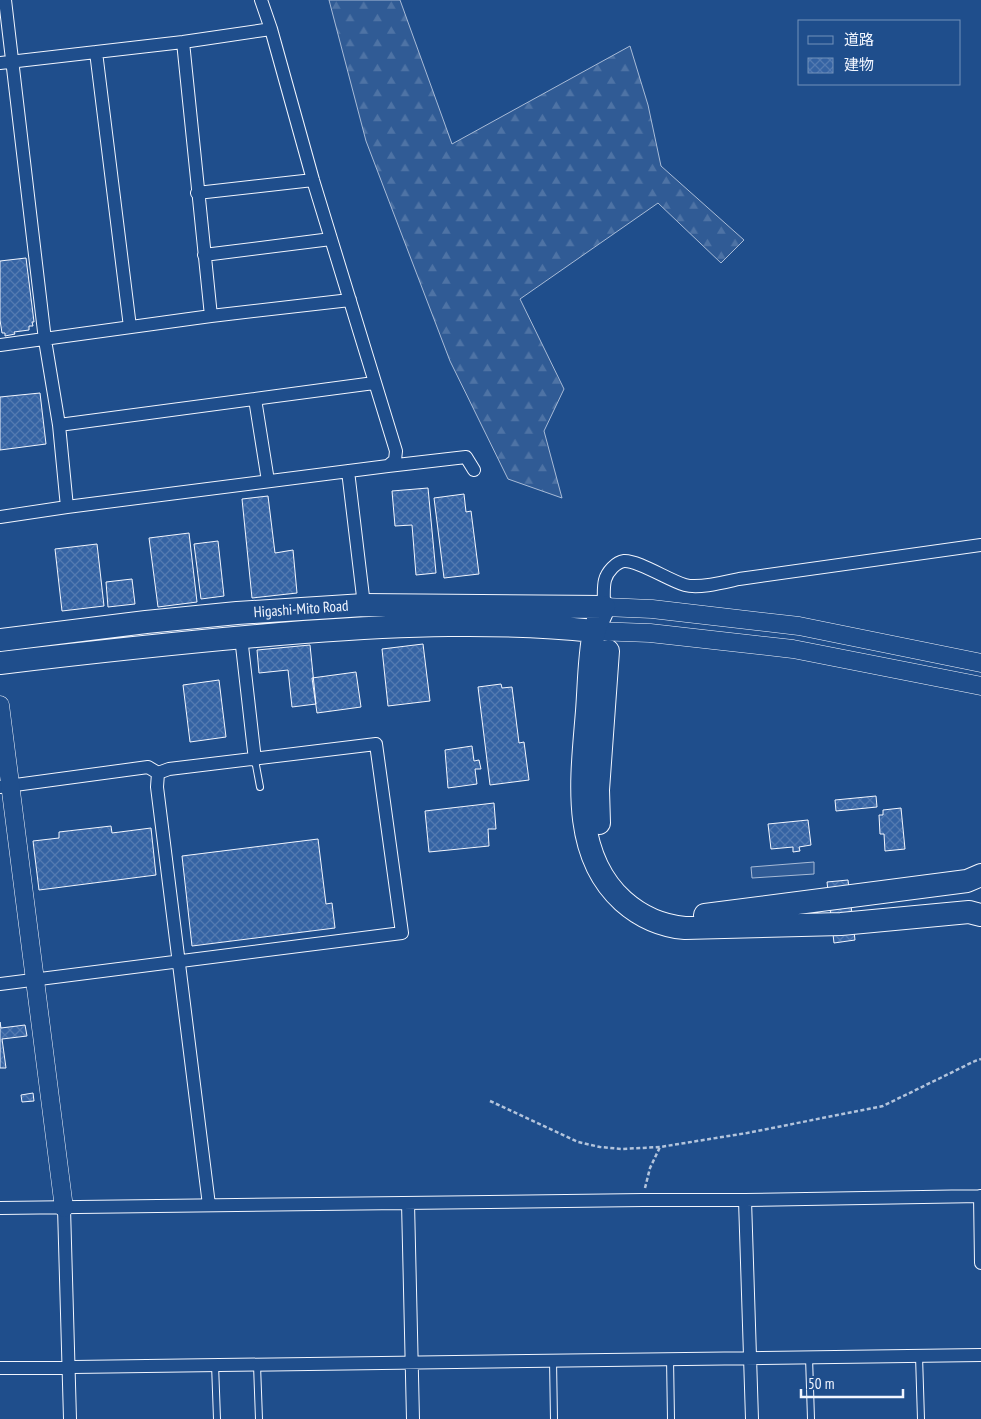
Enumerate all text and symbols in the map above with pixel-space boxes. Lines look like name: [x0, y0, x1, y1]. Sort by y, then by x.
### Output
legend: [798, 20, 961, 85]
text: 道路: [844, 30, 874, 49]
text: 建物: [844, 55, 874, 74]
street label: Higashi-Mito Road: [253, 596, 349, 621]
scale bar: [801, 1366, 904, 1398]
text: 50 m: [808, 1374, 834, 1393]

